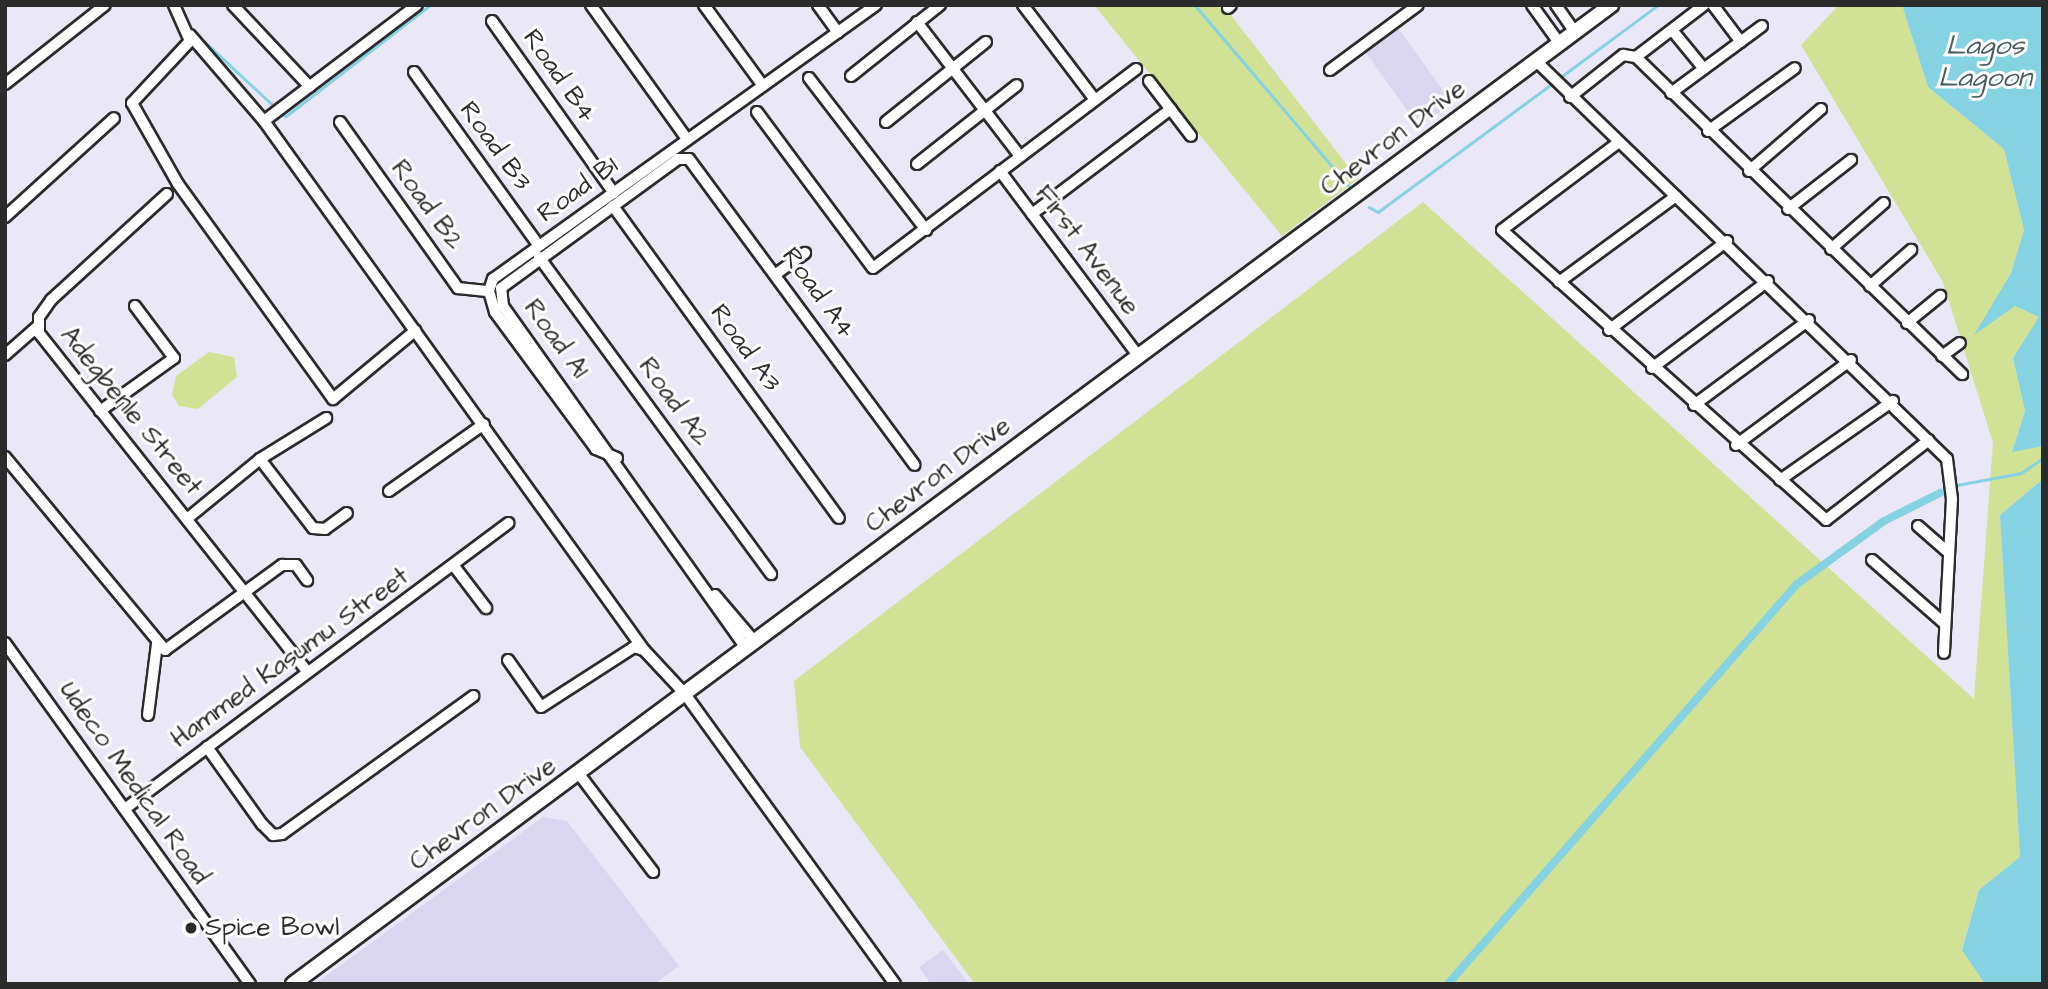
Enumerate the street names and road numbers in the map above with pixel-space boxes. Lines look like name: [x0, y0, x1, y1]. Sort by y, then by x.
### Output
street label: Road B4: [516, 24, 602, 128]
street label: Chevron Drive: [1314, 73, 1472, 203]
street label: Road B3: [452, 96, 538, 196]
street label: Road B1: [532, 150, 624, 230]
street label: Road B2: [384, 154, 470, 256]
street label: First Avenue: [1028, 179, 1146, 321]
street label: Road A4: [775, 242, 861, 344]
street label: Road A1: [517, 293, 595, 385]
street label: Road A3: [703, 298, 787, 398]
street label: Adegbenle Street: [53, 320, 209, 502]
street label: Road A2: [632, 352, 716, 452]
street label: Chevron Drive: [859, 410, 1017, 540]
street label: Hammed Kasumu Street: [165, 561, 415, 755]
street label: Udeco Medical Road: [52, 676, 216, 890]
street label: Chevron Drive: [403, 750, 563, 878]

